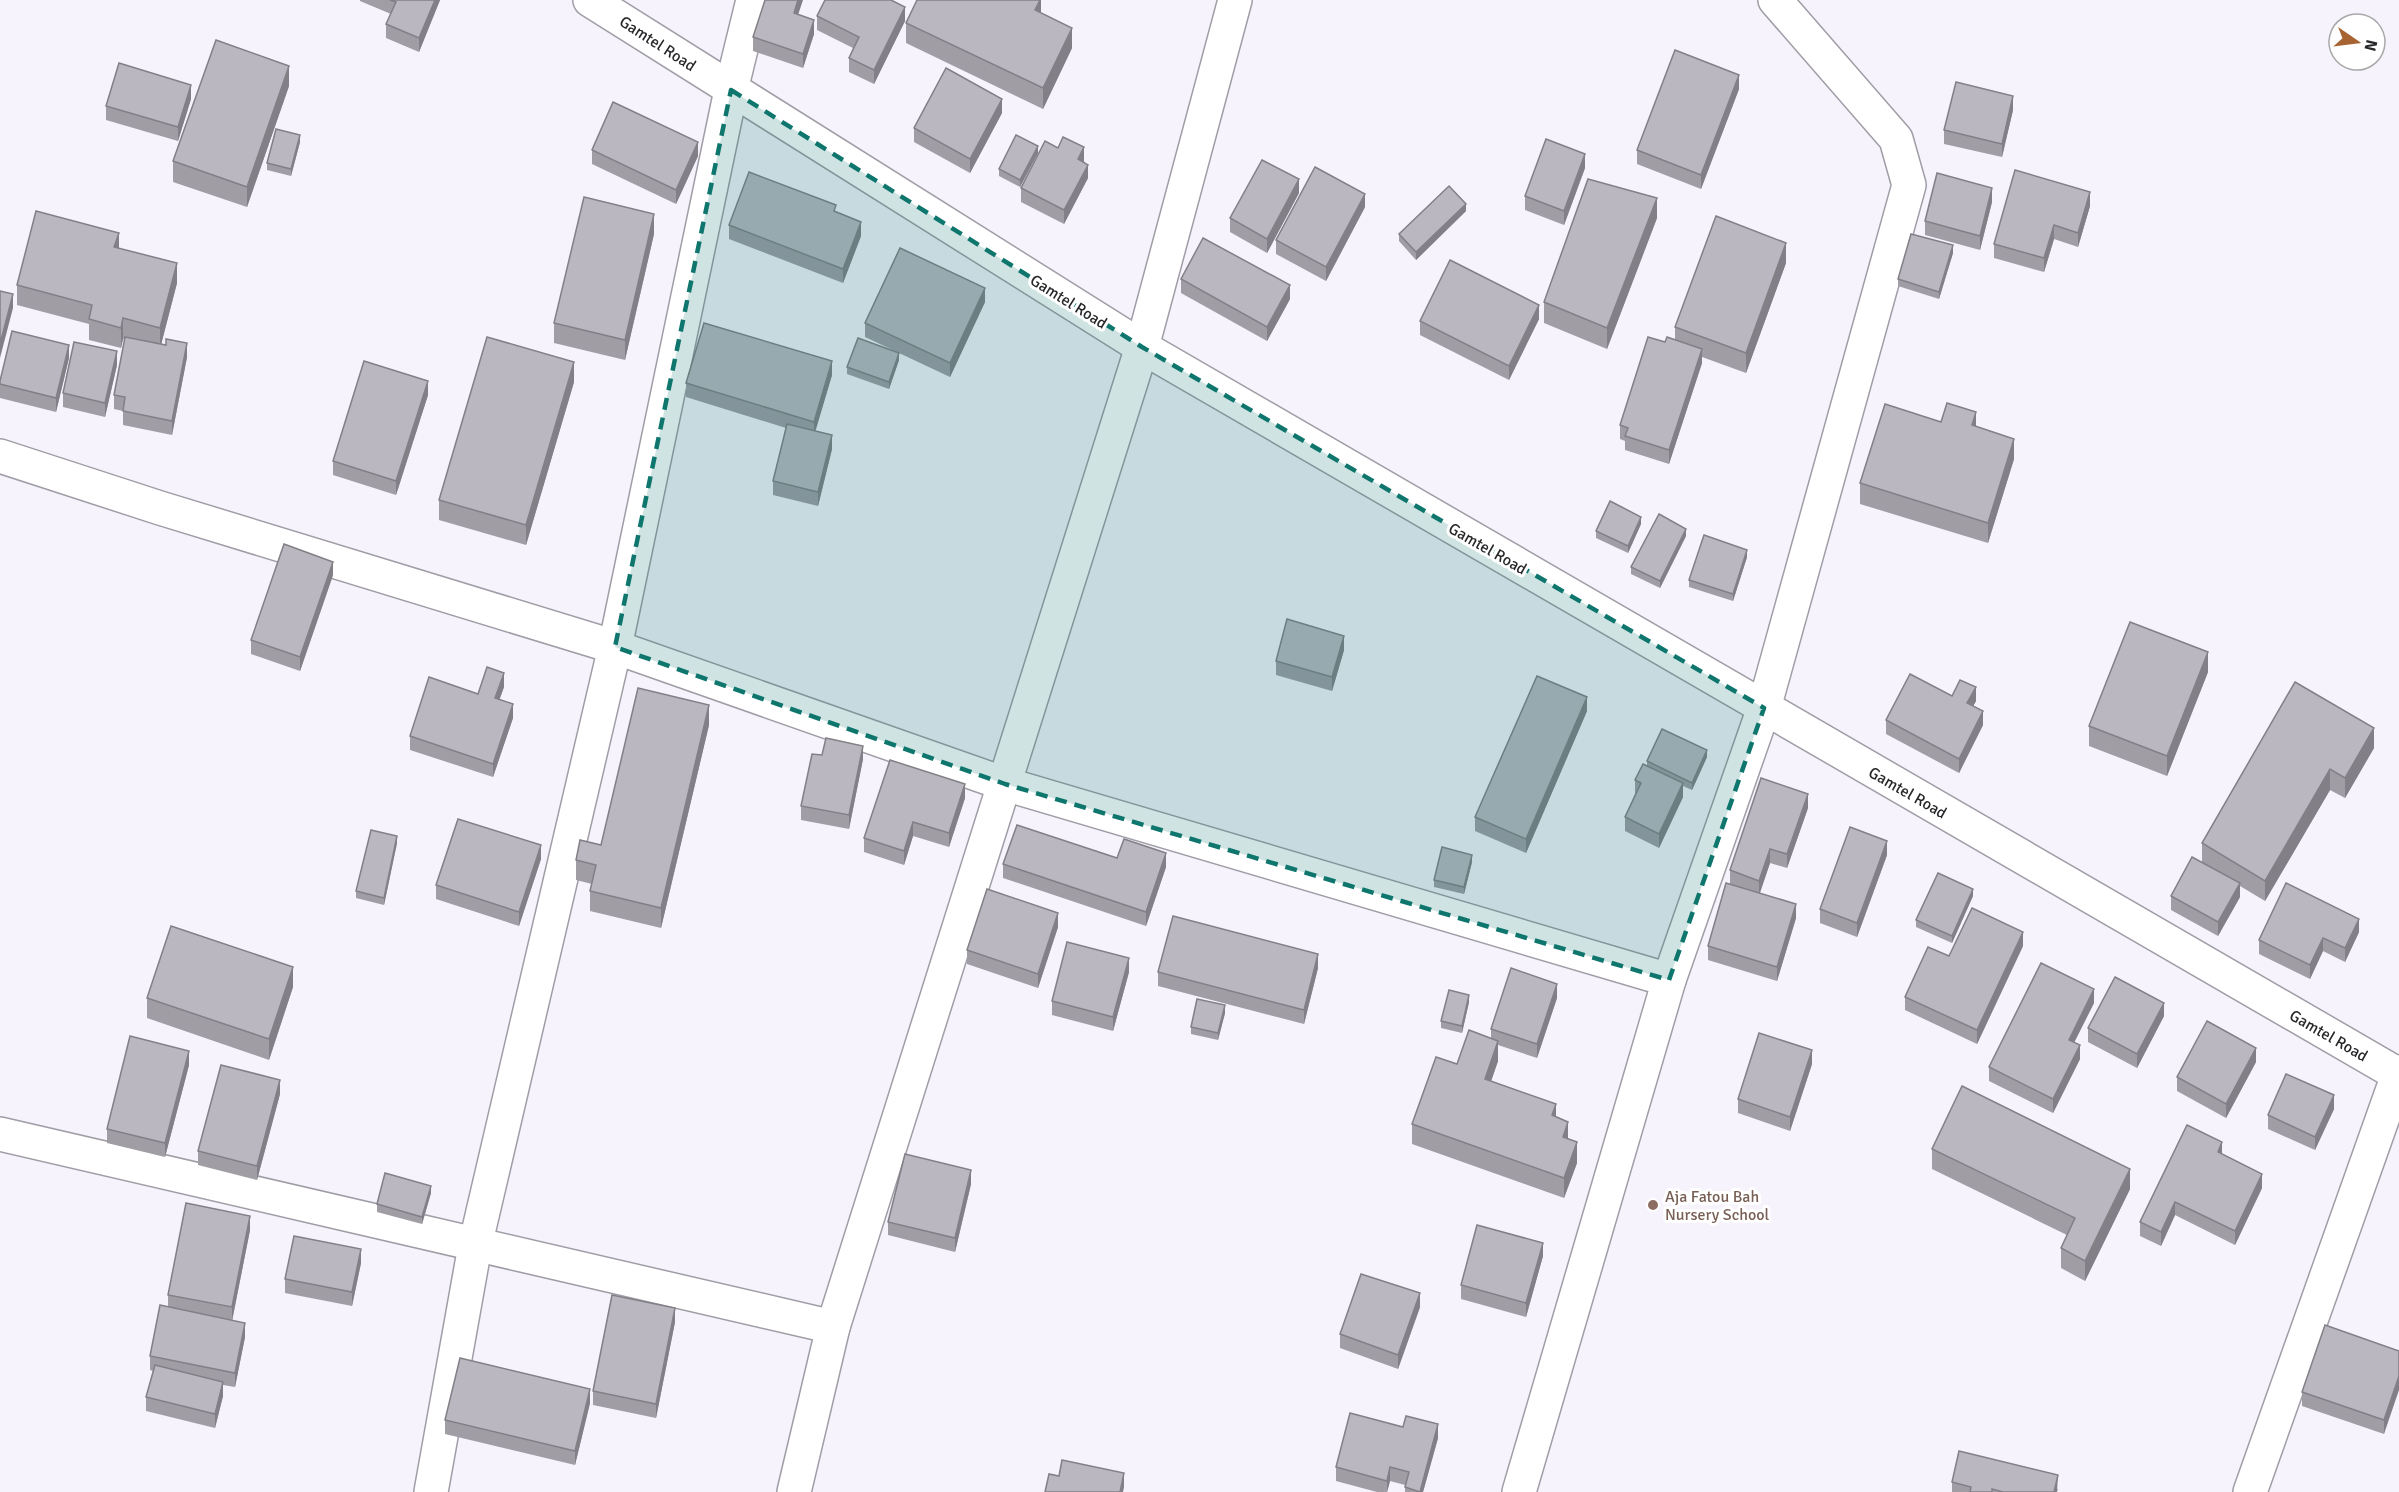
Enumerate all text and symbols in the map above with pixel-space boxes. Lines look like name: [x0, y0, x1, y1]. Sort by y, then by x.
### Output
street label: Gamtel Road: [615, 12, 699, 76]
north arrow: [2327, 12, 2387, 72]
text: N: [2360, 38, 2382, 53]
street label: Gamtel Road: [1026, 270, 1111, 333]
street label: Gamtel Road: [1445, 518, 1530, 579]
street label: Gamtel Road: [1865, 762, 1950, 823]
street label: Gamtel Road: [2286, 1005, 2371, 1066]
place label: Aja Fatou Bah Nursery School: [1665, 1187, 1770, 1225]
marker: Aja Fatou Bah Nursery School: [1646, 1198, 1660, 1212]

